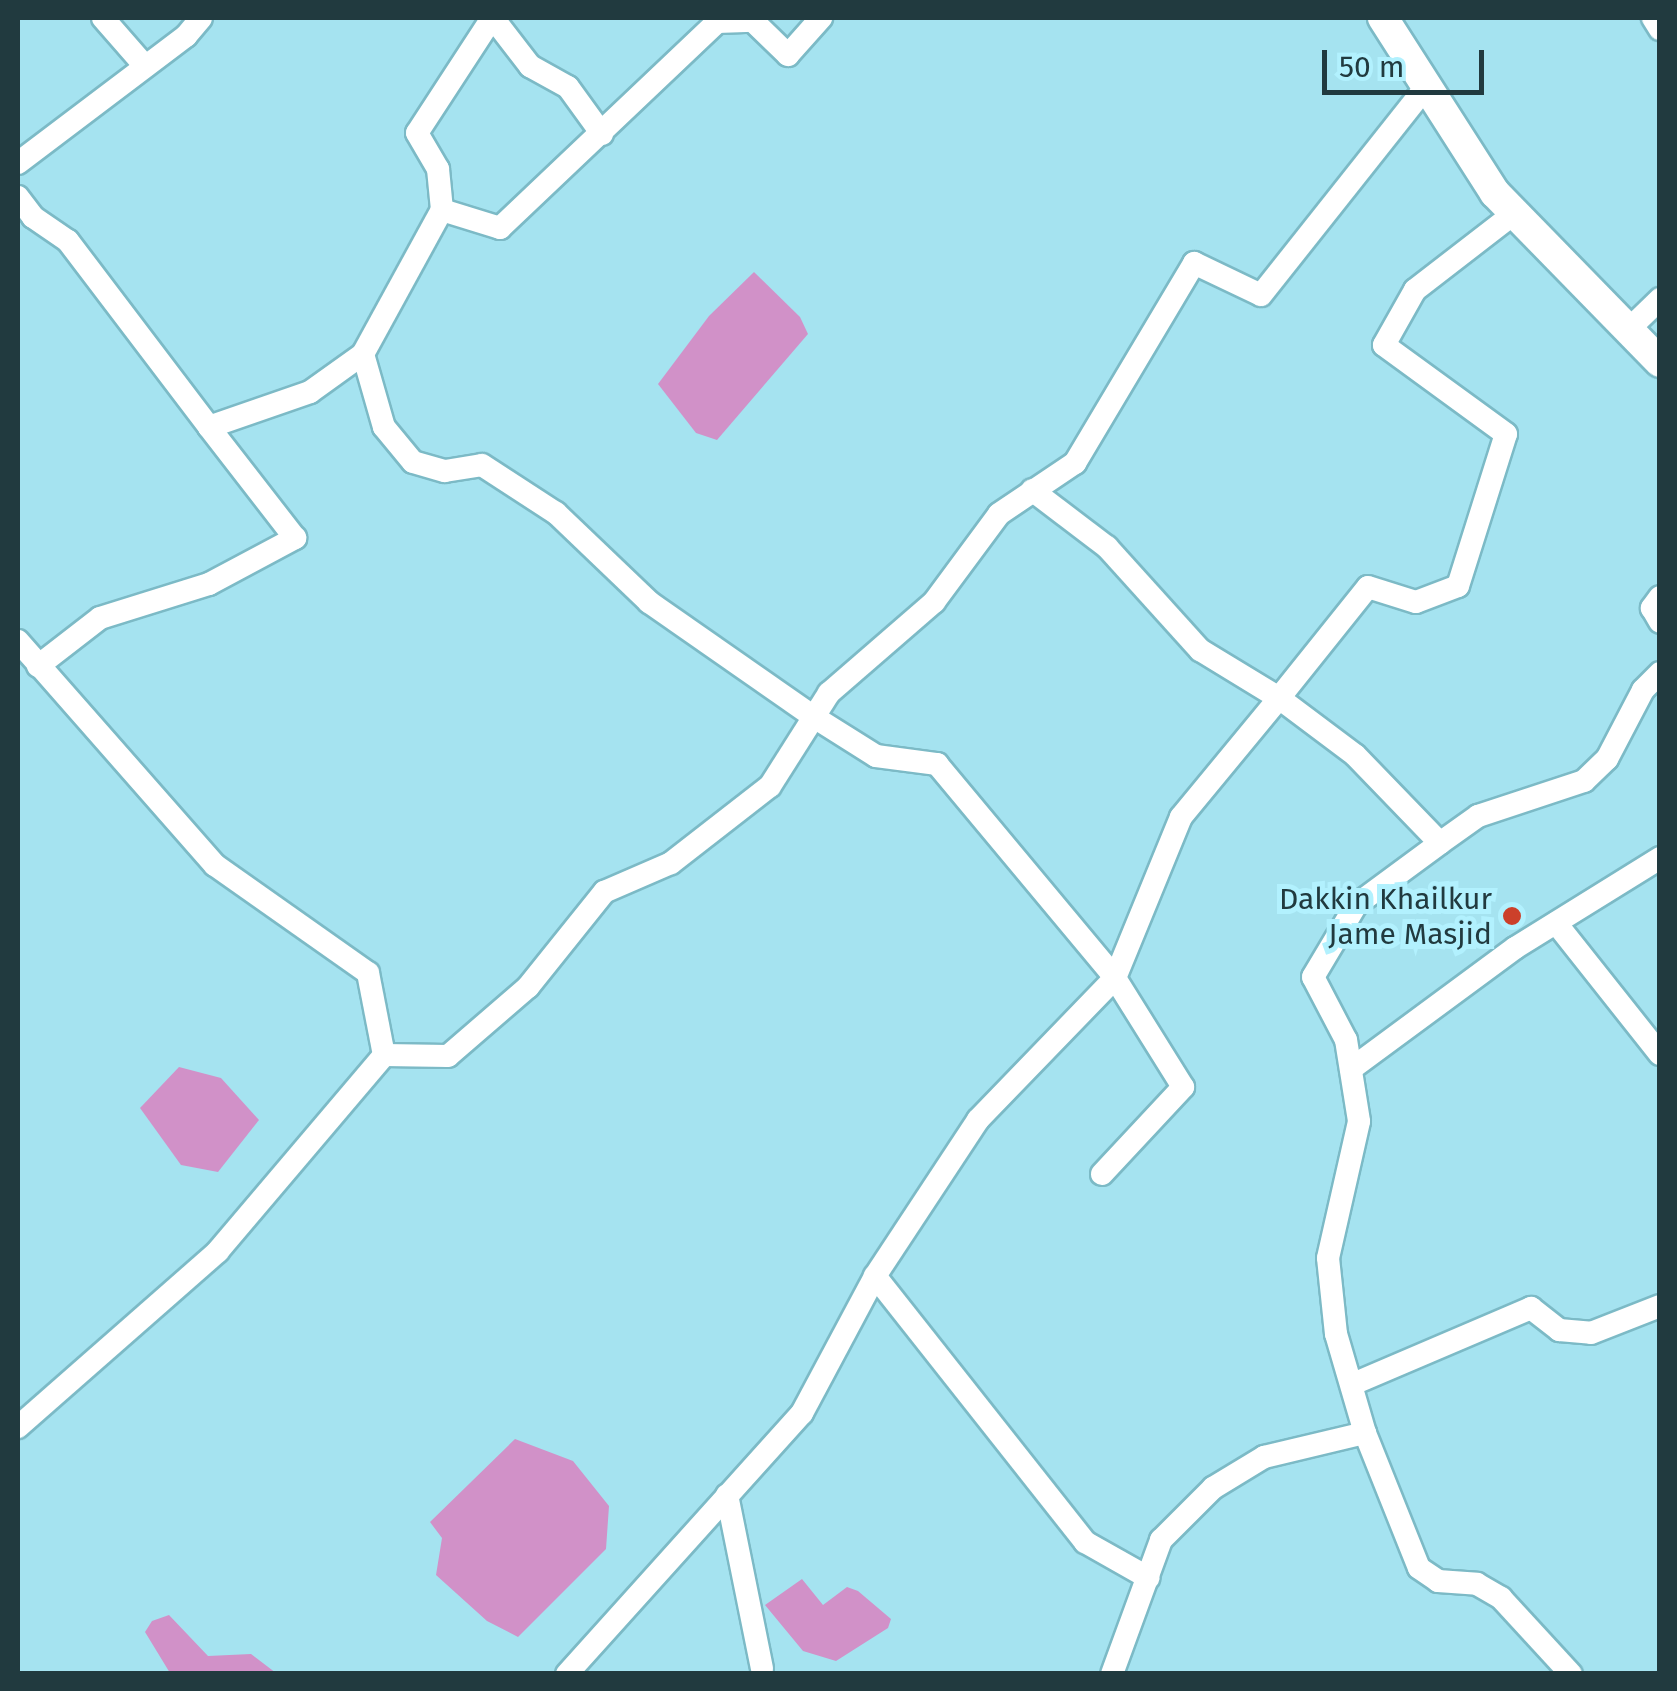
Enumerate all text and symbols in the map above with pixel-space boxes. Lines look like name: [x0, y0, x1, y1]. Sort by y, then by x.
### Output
scale bar: [1327, 30, 1490, 92]
text: 50 m: [1339, 49, 1404, 85]
place label: Dakkin Khailkur Jame Masjid: [1279, 881, 1492, 952]
marker: Dakkin Khailkur Jame Masjid: [1501, 905, 1523, 927]

